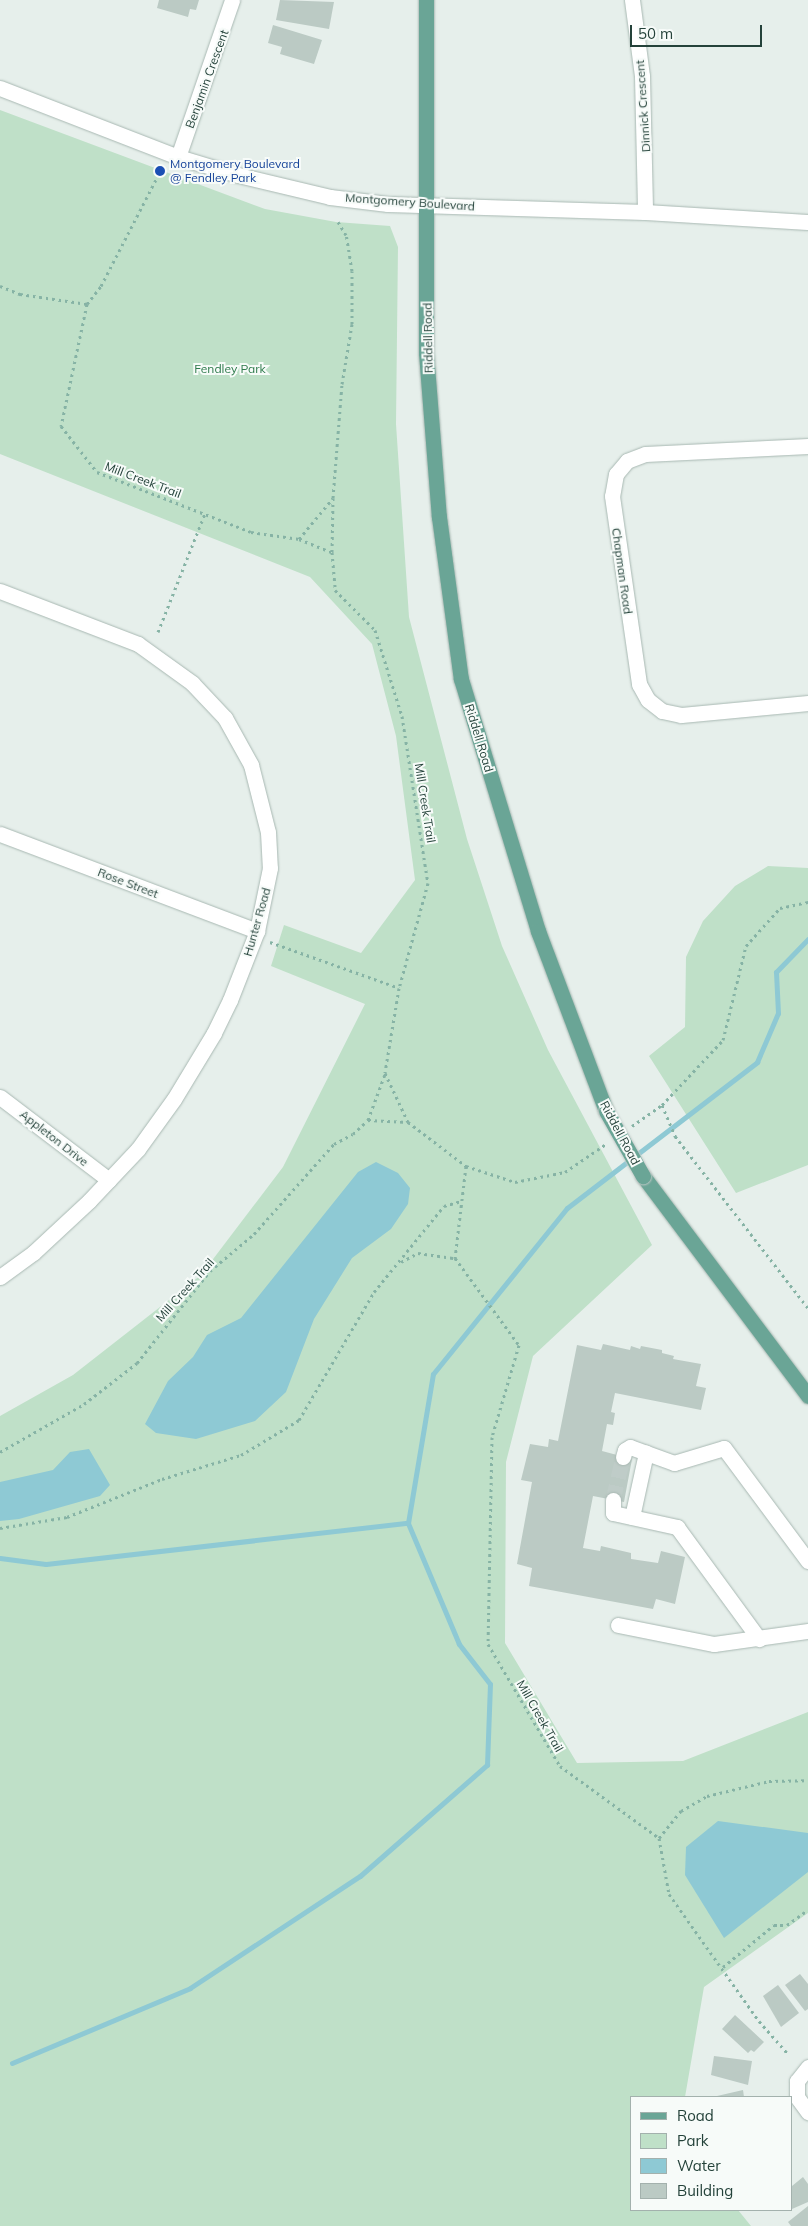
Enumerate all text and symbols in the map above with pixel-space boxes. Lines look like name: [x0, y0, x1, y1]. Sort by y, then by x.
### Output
scale bar: [633, 15, 766, 47]
text: 50 m: [638, 24, 673, 43]
street label: Benjamin Crescent: [182, 28, 232, 130]
street label: Dinnick Crescent: [633, 59, 653, 153]
place label: Montgomery Boulevard @ Fendley Park: [170, 157, 300, 185]
marker: Montgomery Boulevard @ Fendley Park: [154, 165, 166, 177]
street label: Montgomery Boulevard: [345, 190, 475, 214]
street label: Riddell Road: [420, 303, 436, 373]
park label: Fendley Park: [194, 362, 266, 376]
street label: Mill Creek Trail: [103, 459, 183, 501]
street label: Chapman Road: [609, 527, 635, 615]
street label: Riddell Road: [462, 702, 496, 774]
street label: Mill Creek Trail: [412, 762, 438, 844]
street label: Rose Street: [96, 865, 160, 901]
street label: Hunter Road: [240, 886, 274, 958]
street label: Riddell Road: [597, 1099, 643, 1167]
street label: Appleton Drive: [17, 1107, 91, 1169]
street label: Mill Creek Trail: [153, 1255, 217, 1325]
street label: Mill Creek Trail: [514, 1678, 566, 1754]
legend: [630, 2096, 793, 2211]
text: Road: [677, 2106, 714, 2125]
text: Park: [677, 2131, 709, 2150]
text: Water: [677, 2156, 721, 2175]
text: Building: [677, 2181, 733, 2200]

